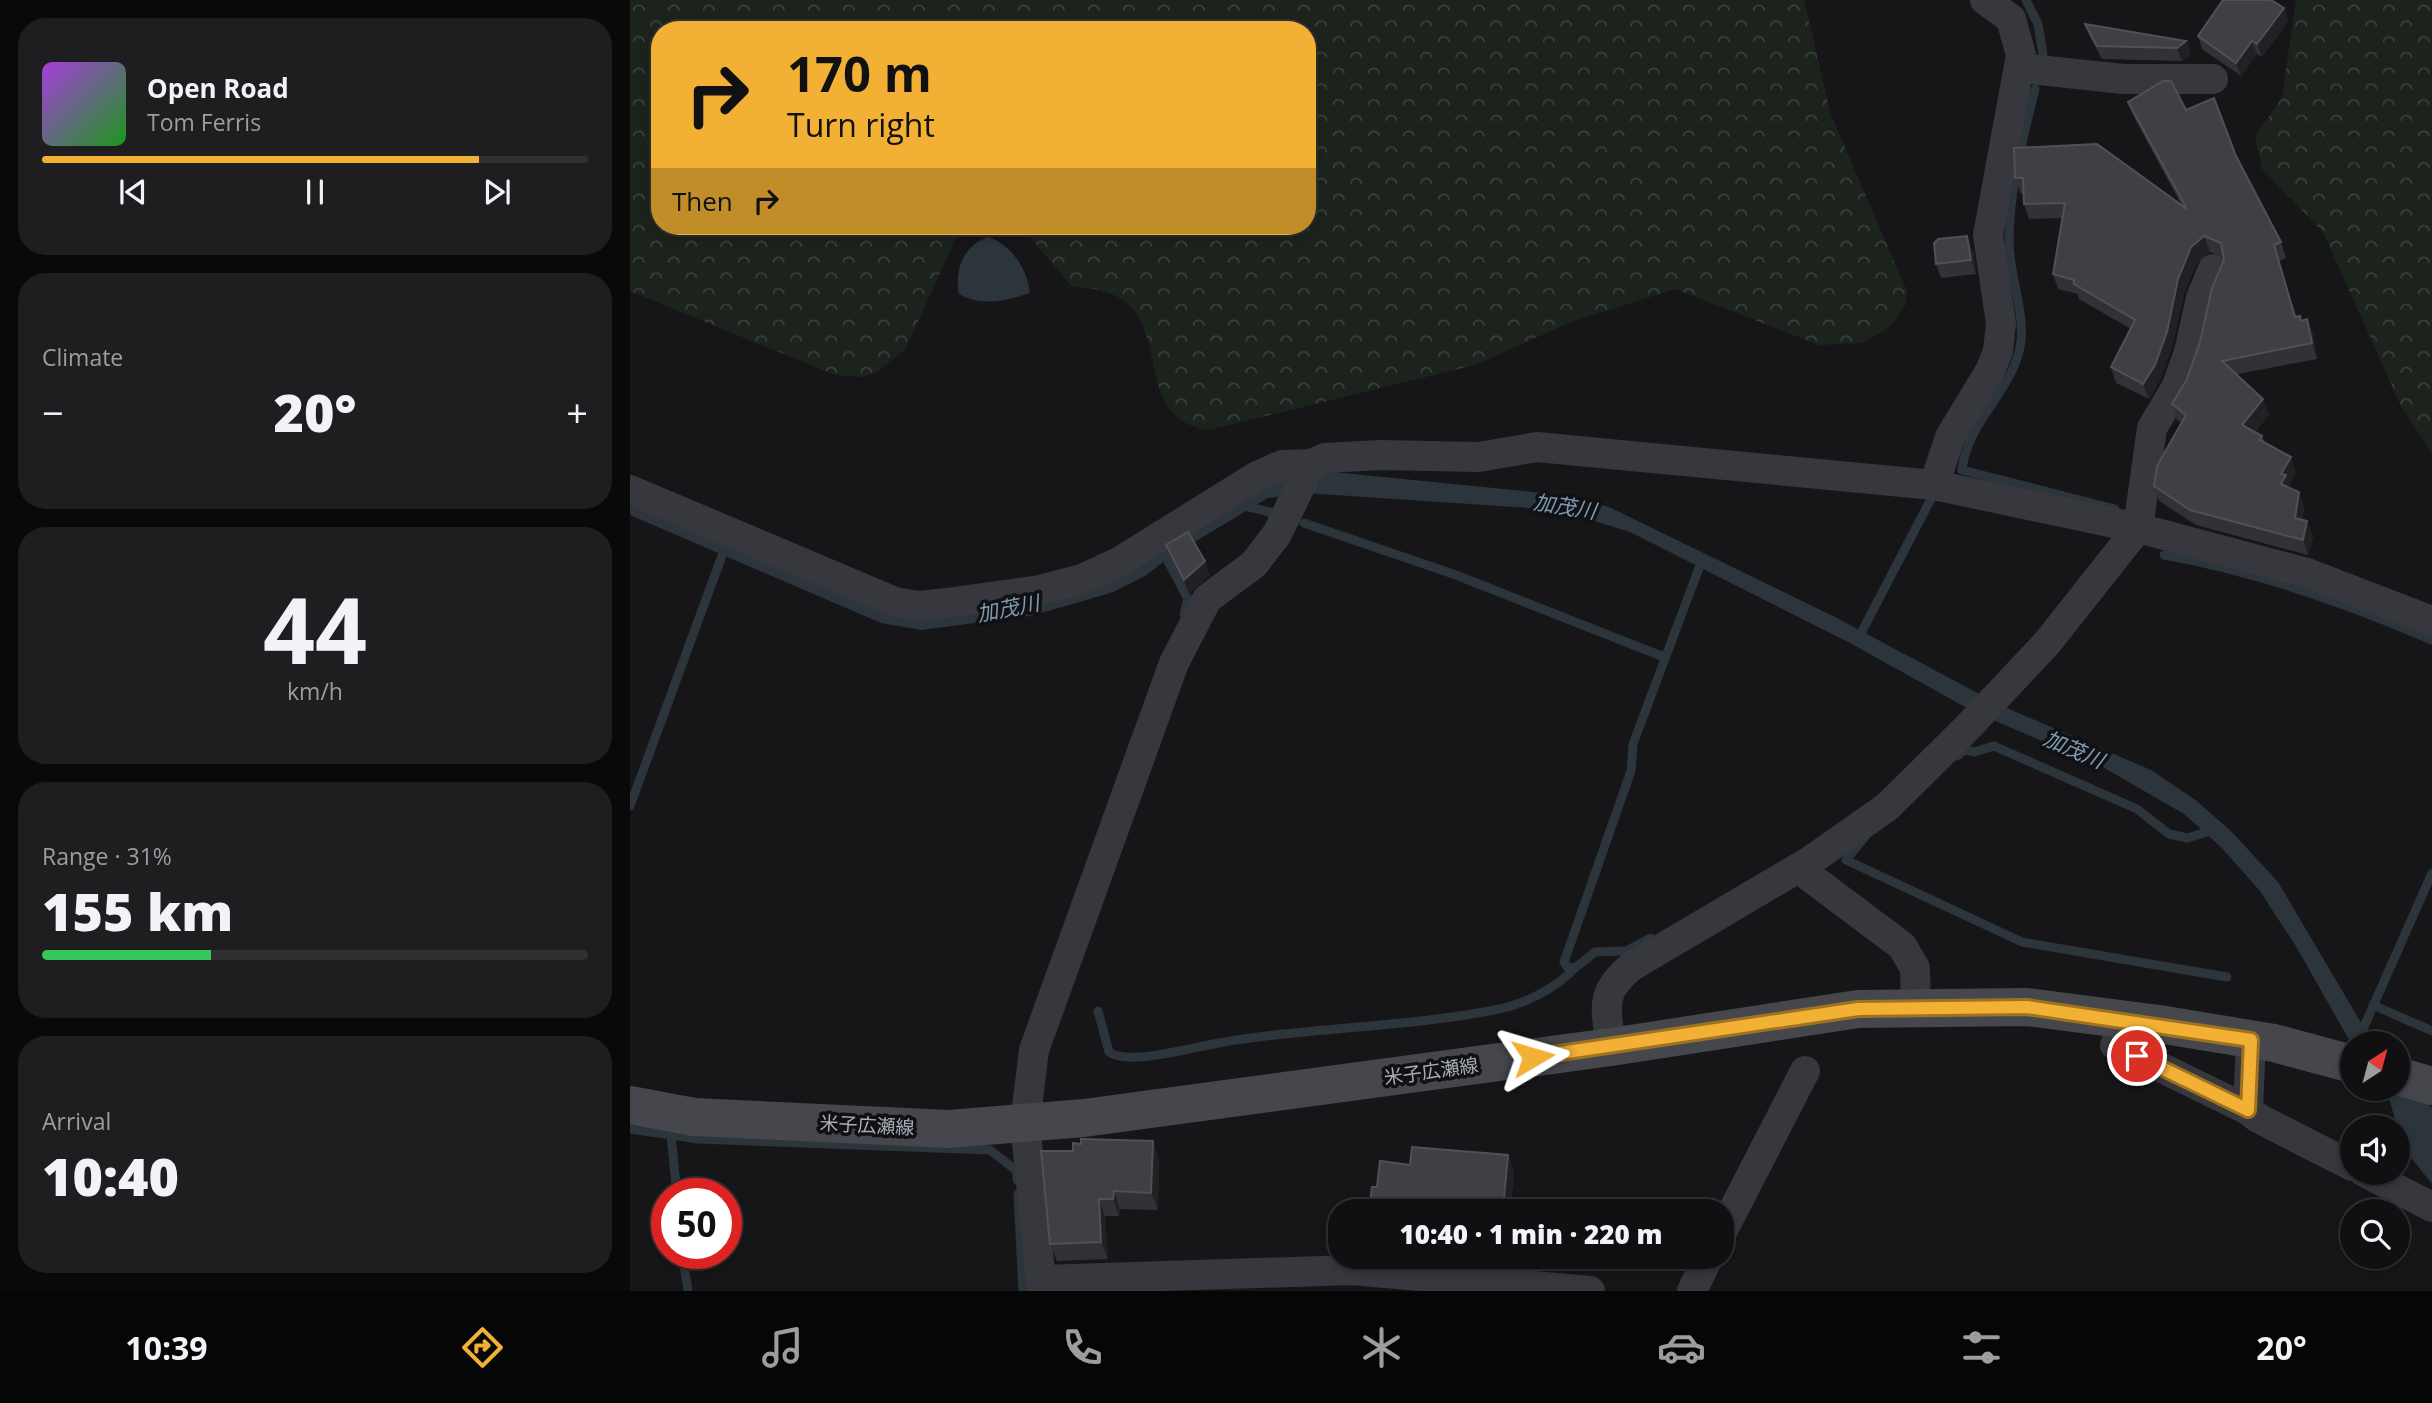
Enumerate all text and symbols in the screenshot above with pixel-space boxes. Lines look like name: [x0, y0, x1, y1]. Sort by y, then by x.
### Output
text: 170 m: [787, 40, 932, 106]
icon: right: [672, 49, 763, 140]
text: Open Road: [147, 70, 289, 106]
text: Turn right: [787, 103, 935, 146]
text: Tom Ferris: [147, 106, 261, 138]
icon: previous: [114, 173, 152, 211]
icon: pause: [296, 173, 334, 211]
icon: next: [478, 173, 516, 211]
icon: right: [747, 182, 785, 220]
text: Then: [672, 183, 733, 219]
text: Climate: [42, 341, 123, 373]
text: 20°: [274, 376, 356, 447]
text: −: [42, 386, 64, 438]
text: +: [566, 386, 588, 438]
water label: 加茂川: [1532, 487, 1600, 525]
text: 44: [263, 567, 367, 691]
water label: 加茂川: [974, 588, 1044, 628]
text: km/h: [287, 675, 343, 707]
water label: 加茂川: [2040, 724, 2110, 775]
text: Range · 31%: [42, 840, 172, 872]
text: 155 km: [42, 875, 233, 946]
position arrow: [1496, 1020, 1570, 1094]
pin: [2107, 1026, 2167, 1086]
north arrow: [2340, 1031, 2410, 1101]
map controls: [2340, 1031, 2410, 1269]
icon: arrive: [2118, 1037, 2156, 1075]
street label: 米子広瀬線: [1382, 1052, 1480, 1090]
text: Arrival: [42, 1105, 111, 1137]
street label: 米子広瀬線: [819, 1110, 915, 1140]
button: sound: [2340, 1115, 2410, 1185]
text: 10:40: [42, 1140, 179, 1211]
speed limit sign: 50: [651, 1178, 742, 1269]
button: search: [2340, 1199, 2410, 1269]
text: 10:40 · 1 min · 220 m: [1400, 1216, 1662, 1252]
icon: directions: [458, 1323, 507, 1372]
icon: music: [758, 1323, 807, 1372]
icon: phone: [1058, 1323, 1107, 1372]
icon: climate: [1357, 1323, 1406, 1372]
icon: car: [1657, 1323, 1706, 1372]
icon: filters: [1957, 1323, 2006, 1372]
text: 10:39: [125, 1326, 208, 1369]
text: 20°: [2256, 1326, 2307, 1369]

